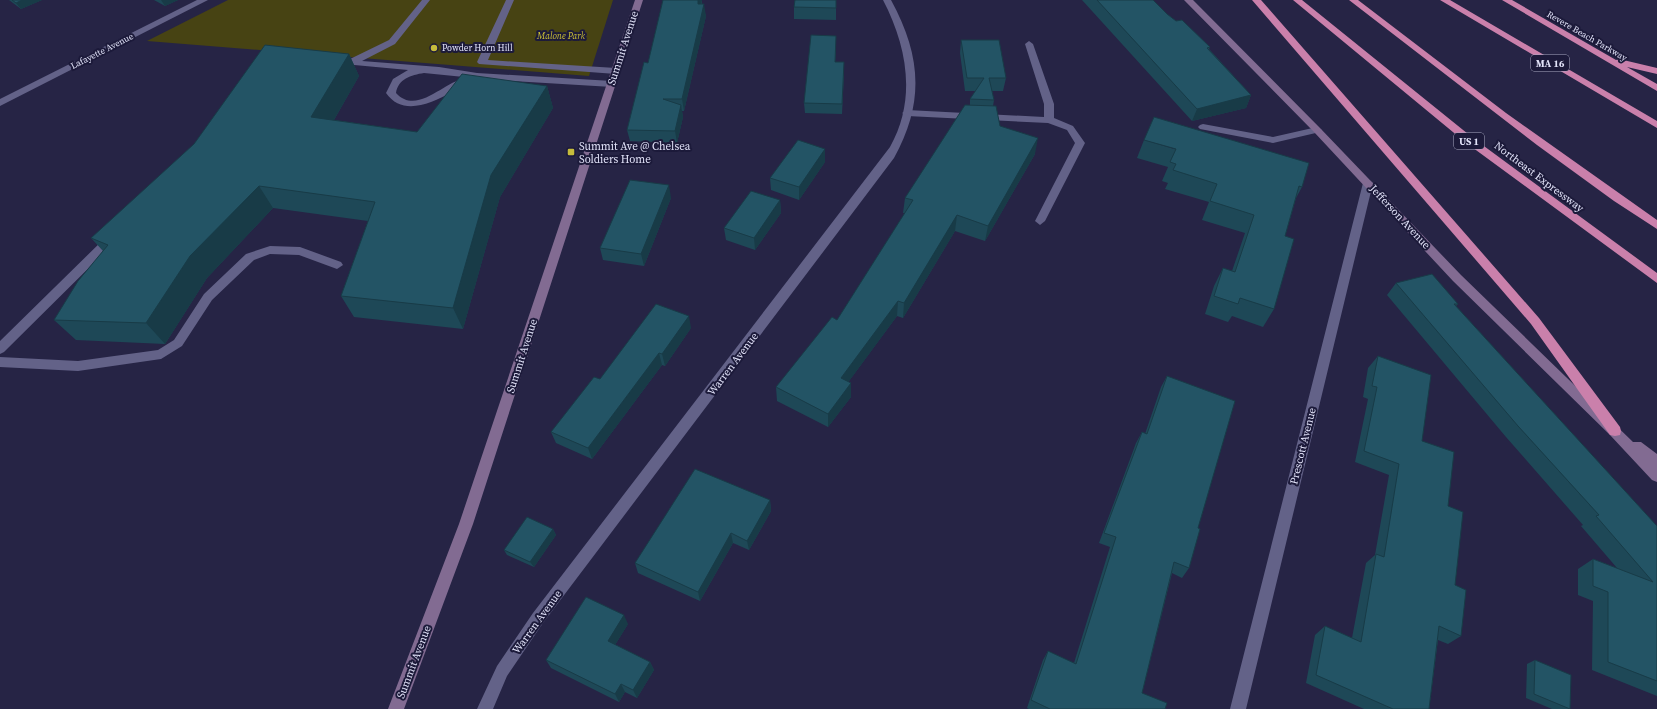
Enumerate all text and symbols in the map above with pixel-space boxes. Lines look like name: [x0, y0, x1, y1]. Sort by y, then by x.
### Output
street label: Revere Beach Parkway: [1545, 8, 1630, 64]
street label: Summit Avenue: [604, 9, 642, 87]
street label: Lafayette Avenue: [69, 30, 136, 72]
park label: Malone Park: [536, 30, 586, 42]
place label: Powder Horn Hill: [442, 42, 513, 54]
marker: Powder Horn Hill: [429, 43, 439, 53]
road number: MA 16: [1531, 55, 1569, 71]
road number: US 1: [1454, 133, 1484, 149]
street label: Northeast Expressway: [1491, 138, 1587, 216]
place label: Summit Ave @ Chelsea Soldiers Home: [579, 139, 691, 167]
marker: Summit Ave @ Chelsea Soldiers Home: [566, 147, 576, 157]
street label: Jefferson Avenue: [1366, 181, 1434, 253]
street label: Summit Avenue: [503, 317, 541, 395]
street label: Warren Avenue: [704, 329, 762, 399]
street label: Prescott Avenue: [1286, 406, 1320, 486]
street label: Warren Avenue: [509, 587, 565, 657]
street label: Summit Avenue: [393, 623, 435, 701]

